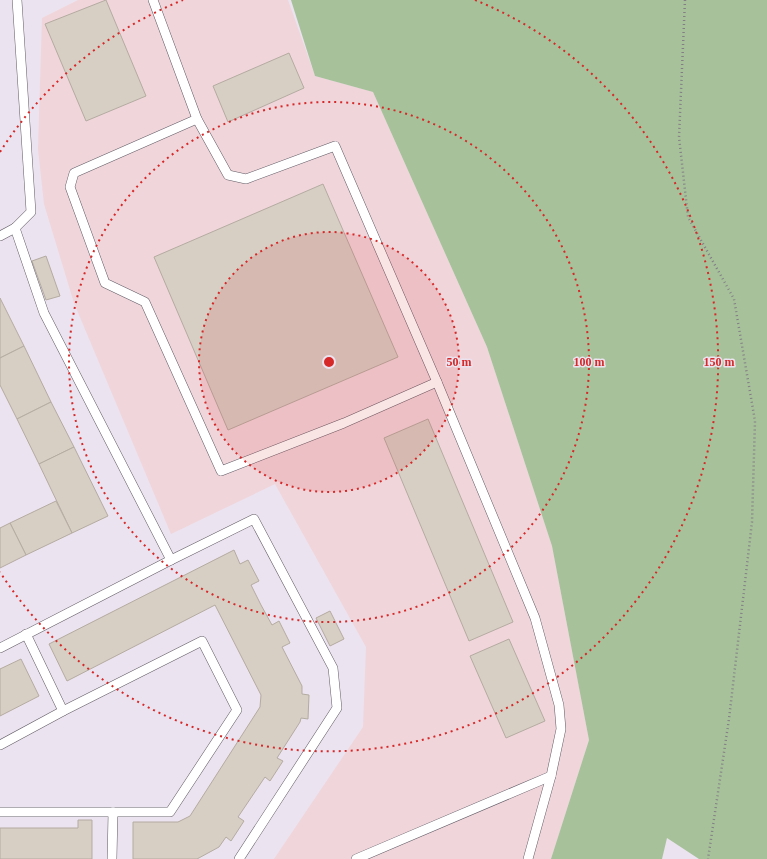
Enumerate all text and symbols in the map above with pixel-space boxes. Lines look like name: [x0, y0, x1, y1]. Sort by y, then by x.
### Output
centre of rings: [322, 355, 336, 369]
text: 50 m: [447, 355, 472, 369]
text: 100 m: [574, 355, 605, 369]
text: 150 m: [704, 355, 735, 369]

